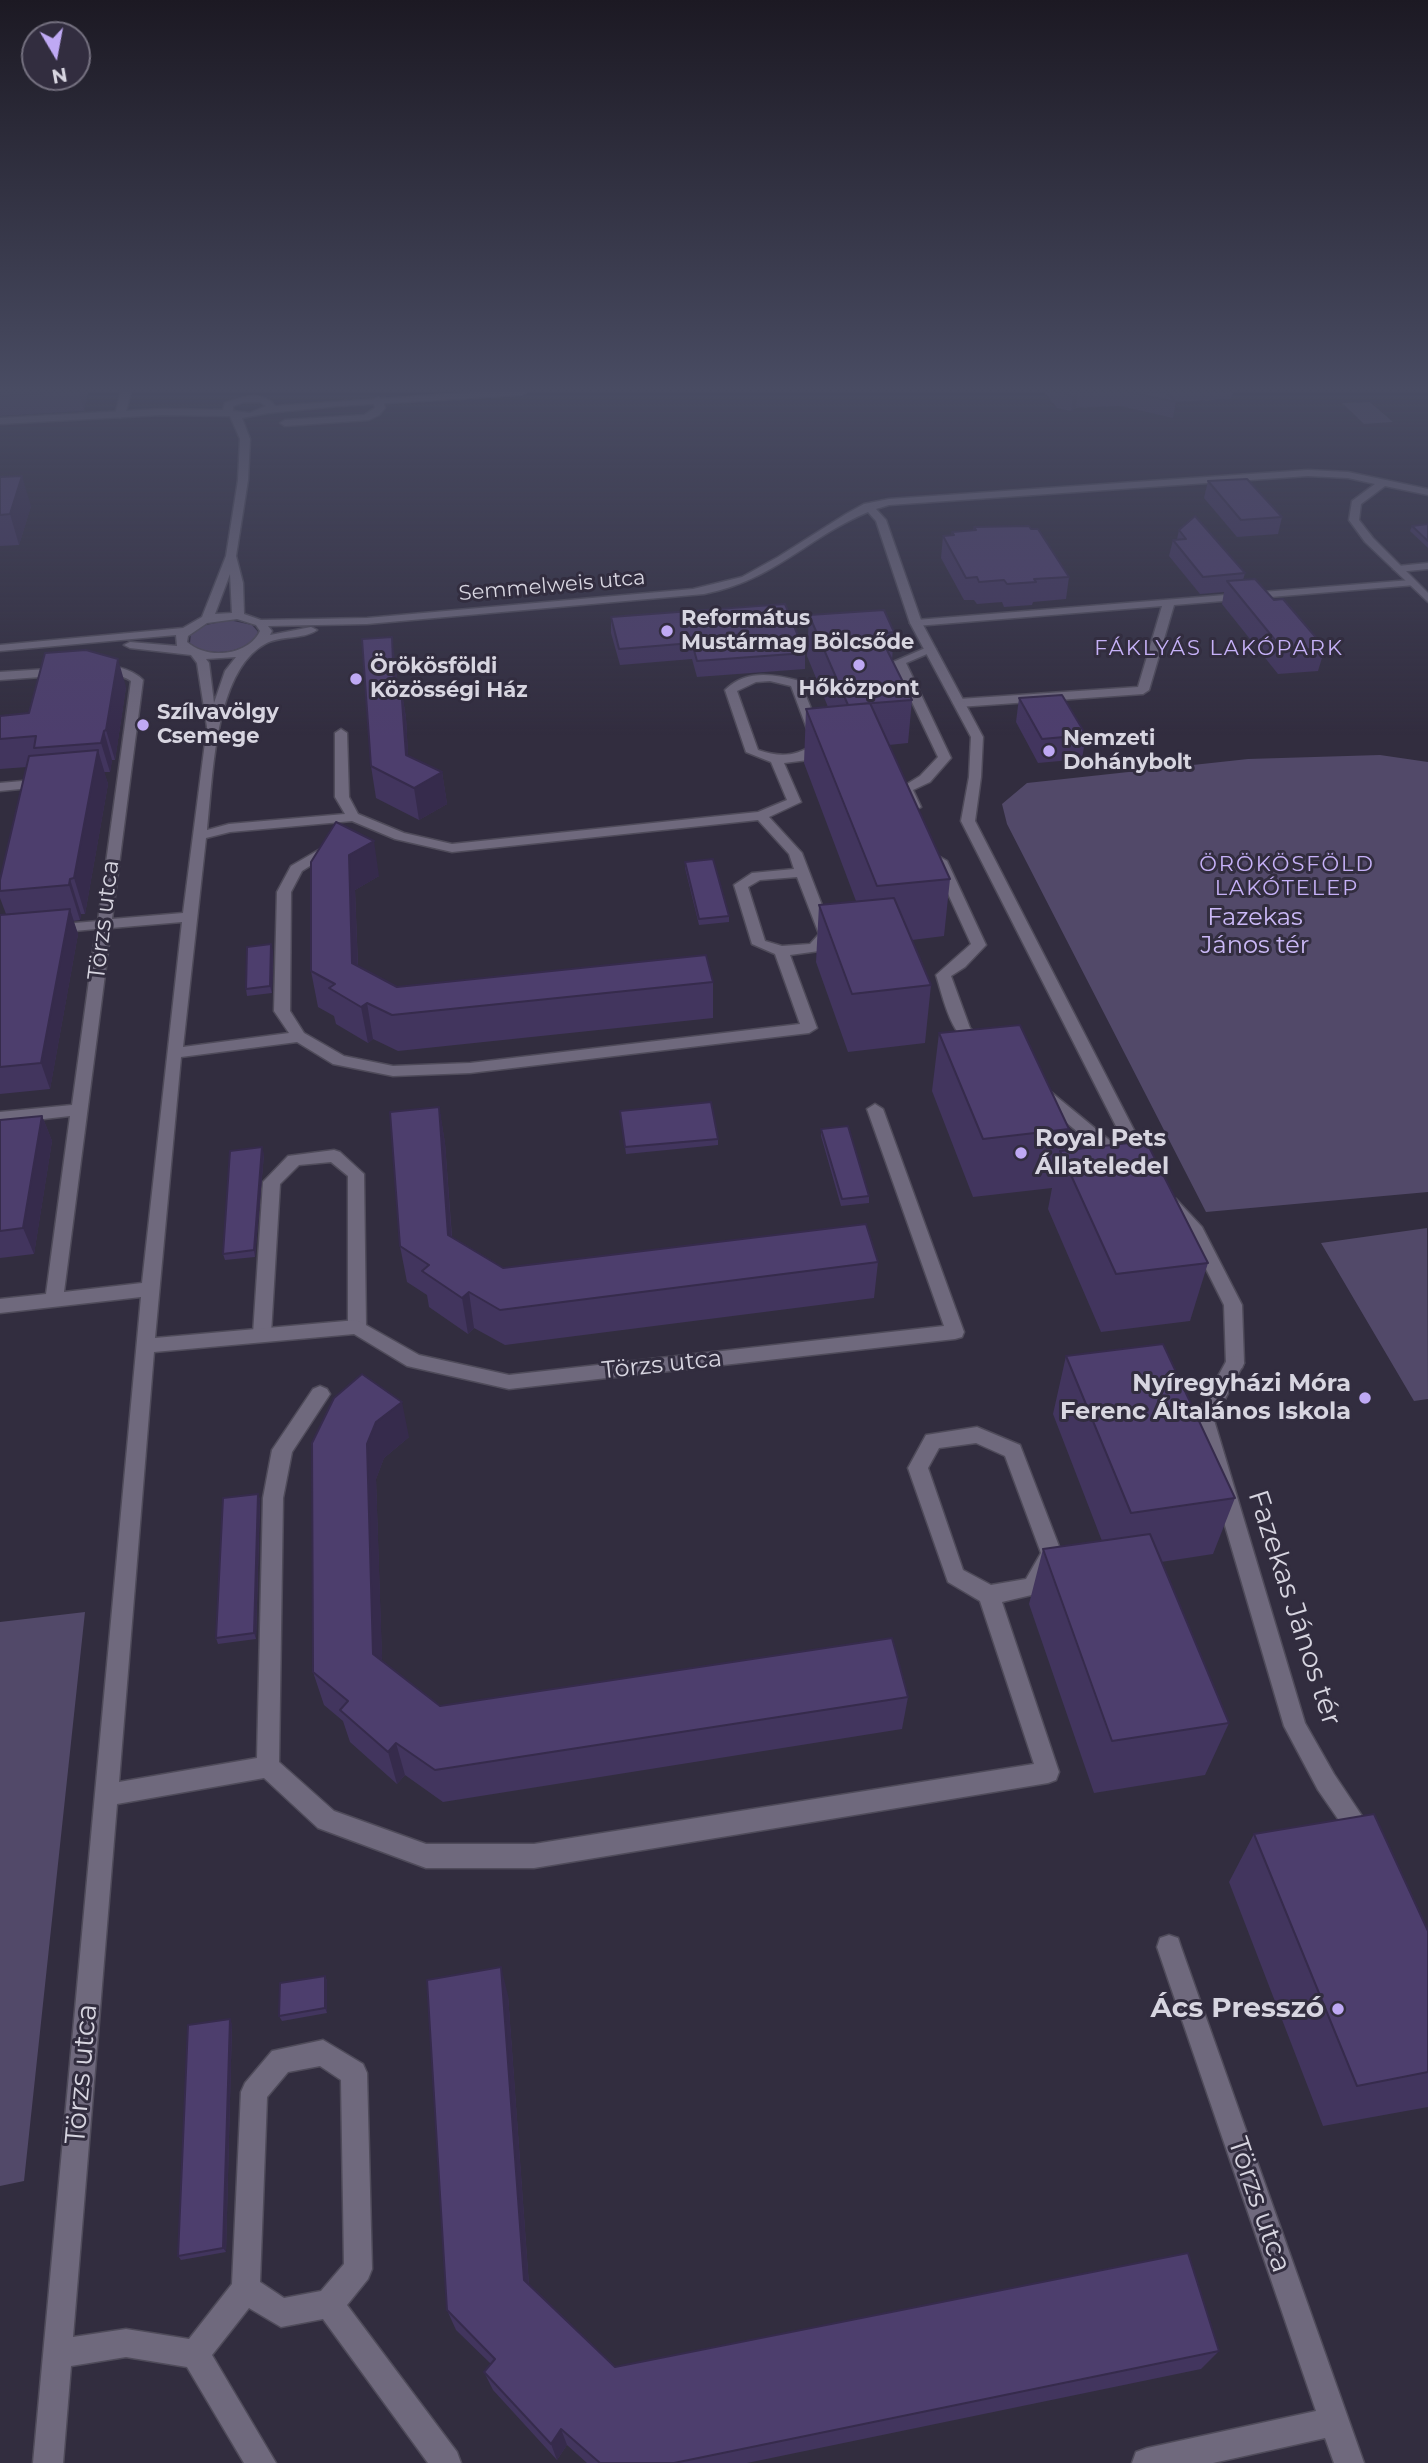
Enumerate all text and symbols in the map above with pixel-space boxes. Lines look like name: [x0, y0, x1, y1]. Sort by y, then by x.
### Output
north arrow: [21, 21, 91, 91]
text: N: [50, 63, 69, 88]
street label: Semmelweis utca: [458, 565, 646, 607]
place label: Református Mustármag Bölcsőde: [681, 606, 914, 656]
marker: Református Mustármag Bölcsőde: [659, 623, 675, 639]
district label: FÁKLYÁS LAKÓPARK: [1096, 636, 1342, 662]
place label: Örökösföldi Közösségi Ház: [370, 654, 528, 704]
marker: Hőközpont: [851, 657, 867, 673]
marker: Örökösföldi Közösségi Ház: [348, 671, 364, 687]
place label: Hőközpont: [799, 676, 919, 702]
place label: Szílvavölgy Csemege: [157, 700, 279, 750]
marker: Szílvavölgy Csemege: [135, 717, 151, 733]
place label: Nemzeti Dohánybolt: [1063, 726, 1192, 776]
marker: Nemzeti Dohánybolt: [1041, 743, 1057, 759]
district label: ÖRÖKÖSFÖLD LAKÓTELEP: [1200, 852, 1374, 902]
street label: Törzs utca: [82, 858, 126, 982]
park label: Fazekas János tér: [1201, 904, 1309, 960]
place label: Royal Pets Állateledel: [1035, 1125, 1169, 1181]
marker: Royal Pets Állateledel: [1013, 1145, 1029, 1161]
street label: Törzs utca: [601, 1344, 723, 1386]
place label: Nyíregyházi Móra Ferenc Általános Iskola: [1060, 1370, 1351, 1426]
marker: Nyíregyházi Móra Ferenc Általános Iskola: [1357, 1390, 1373, 1406]
street label: Fazekas János tér: [1240, 1486, 1348, 1730]
place label: Ács Presszó: [1151, 1992, 1324, 2026]
marker: Ács Presszó: [1330, 2001, 1346, 2017]
street label: Törzs utca: [59, 2003, 105, 2145]
street label: Törzs utca: [1220, 2133, 1298, 2277]

